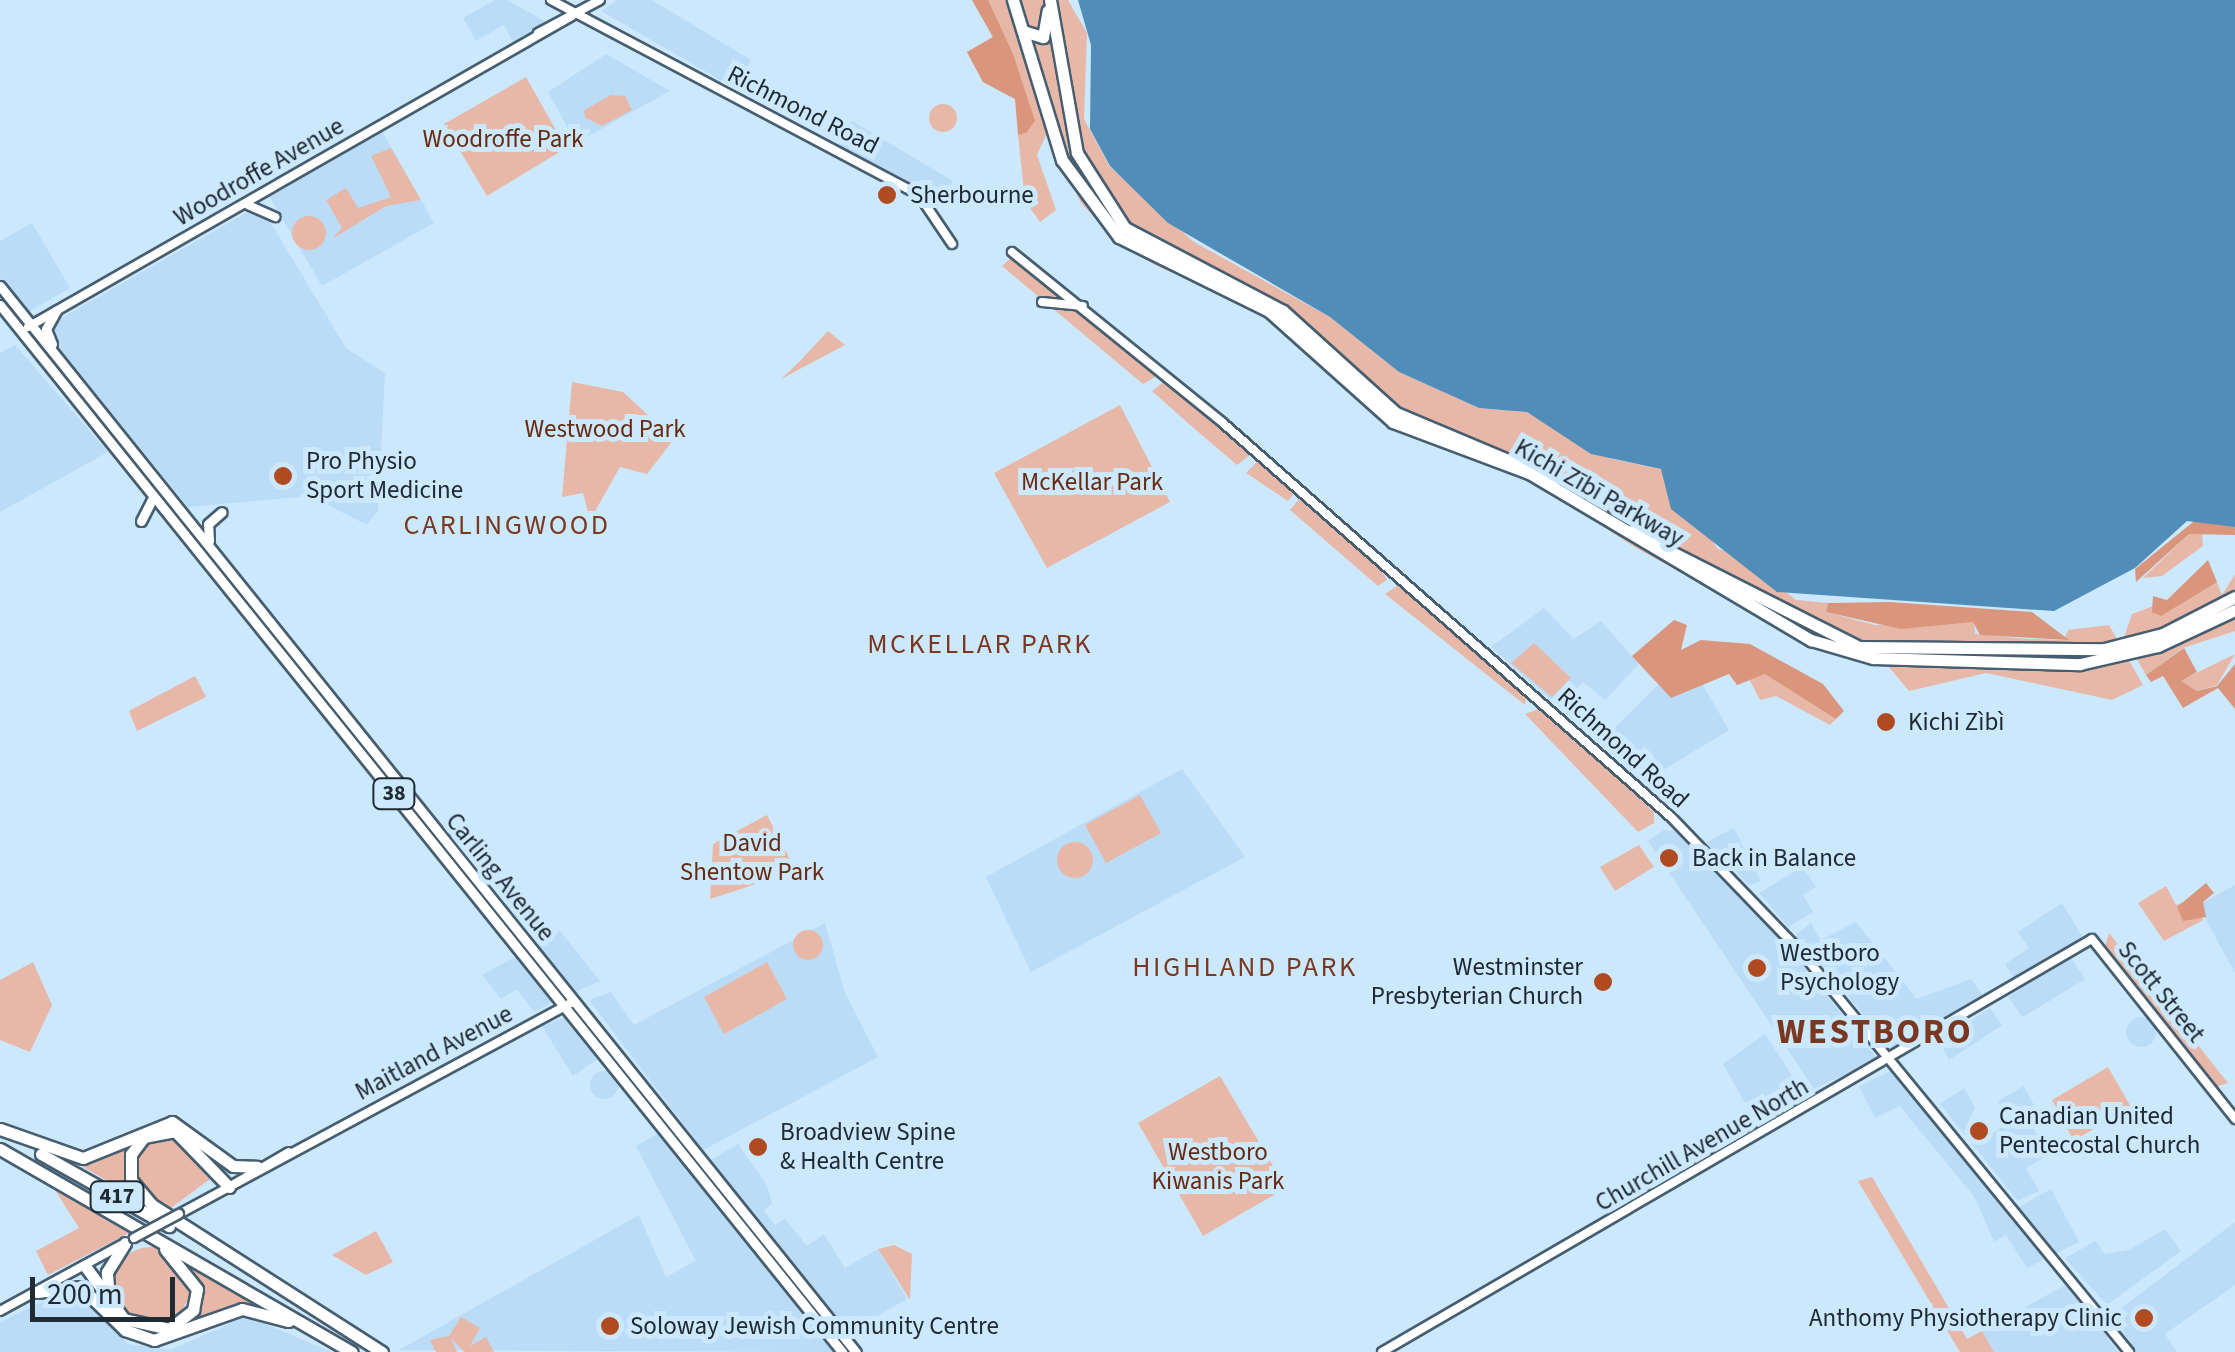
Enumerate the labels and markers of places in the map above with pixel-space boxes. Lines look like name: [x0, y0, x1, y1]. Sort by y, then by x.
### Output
place label: Sherbourne: [910, 180, 1034, 210]
marker: Sherbourne: [874, 182, 900, 208]
place label: Pro Physio Sport Medicine: [306, 447, 463, 506]
marker: Pro Physio Sport Medicine: [270, 463, 296, 489]
place label: Kichi Zìbì: [1908, 707, 2004, 737]
marker: Kichi Zìbì: [1873, 709, 1899, 735]
place label: Back in Balance: [1692, 843, 1856, 873]
marker: Back in Balance: [1656, 845, 1682, 871]
place label: Westboro Psychology: [1780, 939, 1899, 998]
place label: Westminster Presbyterian Church: [1371, 953, 1583, 1012]
marker: Westboro Psychology: [1744, 955, 1770, 981]
marker: Westminster Presbyterian Church: [1592, 971, 1614, 993]
place label: Canadian United Pentecostal Church: [1999, 1102, 2200, 1161]
place label: Broadview Spine & Health Centre: [780, 1118, 956, 1177]
marker: Canadian United Pentecostal Church: [1968, 1120, 1990, 1142]
marker: Broadview Spine & Health Centre: [745, 1134, 771, 1160]
place label: Anthomy Physiotherapy Clinic: [1809, 1303, 2122, 1333]
marker: Anthomy Physiotherapy Clinic: [2131, 1305, 2157, 1331]
place label: Soloway Jewish Community Centre: [630, 1311, 999, 1341]
marker: Soloway Jewish Community Centre: [599, 1315, 621, 1337]

